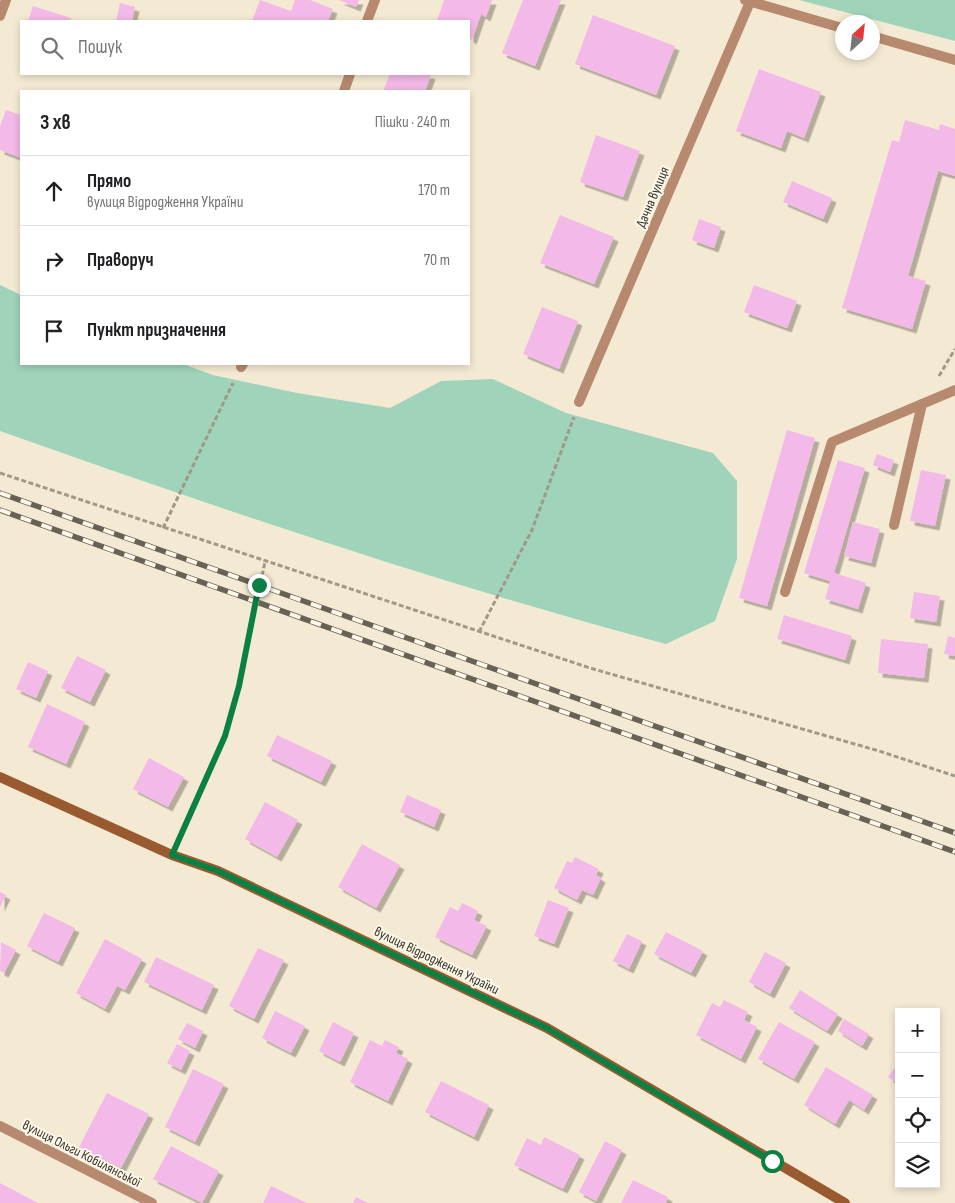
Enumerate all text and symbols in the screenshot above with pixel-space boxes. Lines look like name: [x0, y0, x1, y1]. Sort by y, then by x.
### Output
north arrow: [835, 15, 880, 60]
search box: [20, 20, 470, 75]
icon: search: [38, 34, 66, 62]
text: Пошук: [78, 36, 122, 59]
text: 3 хв: [40, 110, 71, 135]
text: Пішки · 240 m: [375, 113, 450, 132]
street label: Дачна вулиця: [632, 164, 673, 230]
text: Прямо: [87, 170, 131, 193]
icon: ahead: [40, 177, 68, 205]
text: 170 m: [418, 181, 450, 200]
text: вулиця Відродження України: [87, 193, 243, 212]
icon: right: [40, 247, 68, 275]
text: Праворуч: [87, 249, 154, 272]
text: 70 m: [424, 251, 450, 270]
icon: arrive: [40, 317, 68, 345]
text: Пункт призначення: [87, 319, 226, 342]
route end: [248, 574, 271, 597]
street label: вулиця Відродження України: [372, 923, 502, 998]
map controls: [895, 1008, 940, 1188]
button: +: [895, 1008, 940, 1053]
button: −: [895, 1053, 940, 1098]
button: locate: [895, 1098, 940, 1143]
street label: вулиця Ольги Кобилянської: [20, 1116, 144, 1191]
button: layers: [895, 1143, 940, 1188]
route start: [761, 1150, 784, 1173]

